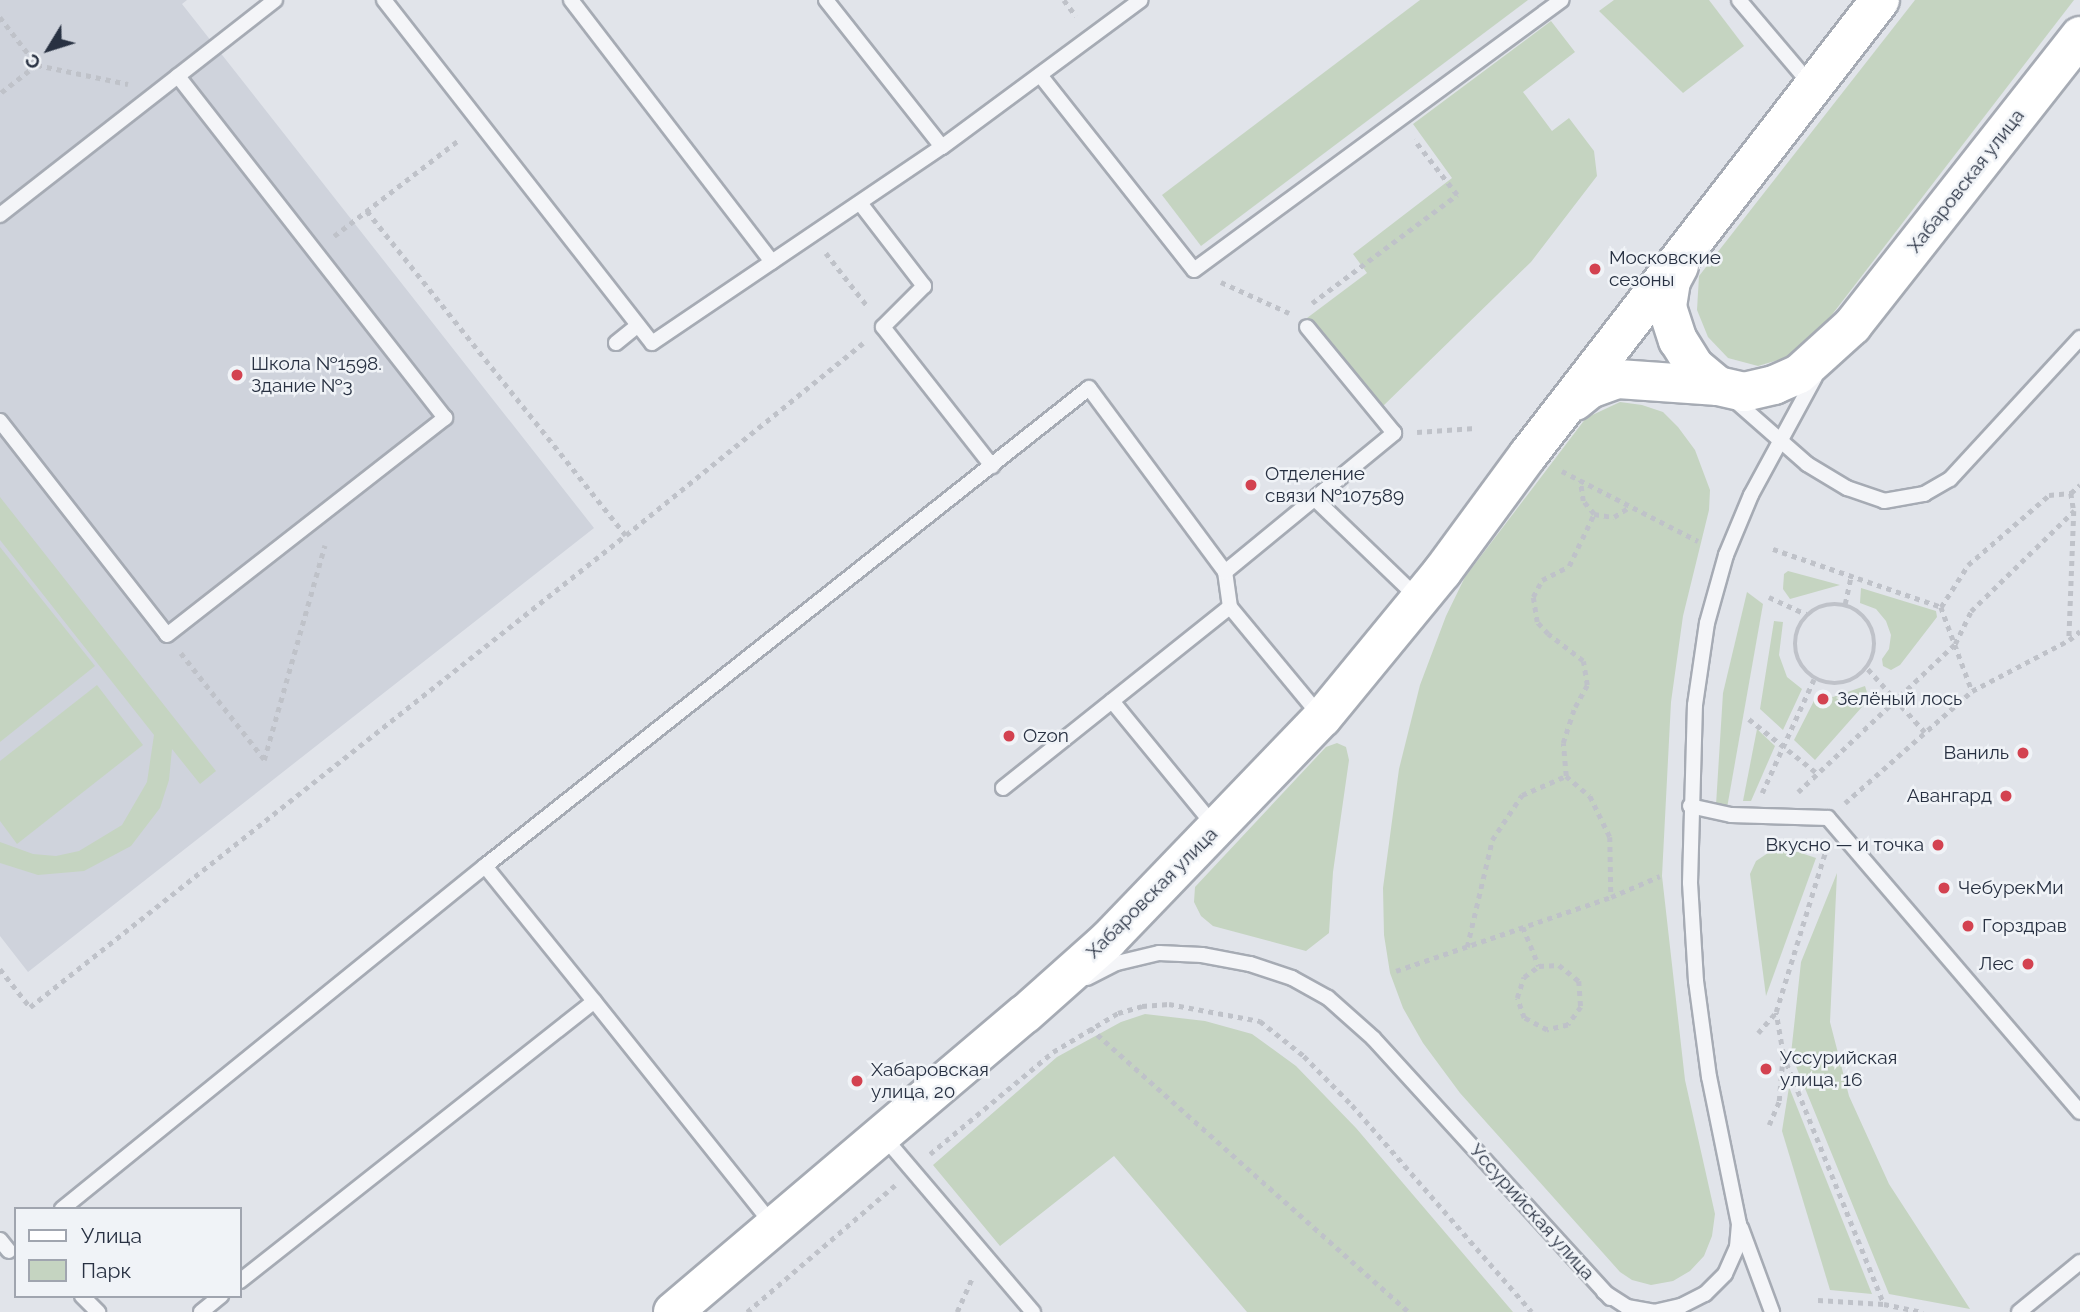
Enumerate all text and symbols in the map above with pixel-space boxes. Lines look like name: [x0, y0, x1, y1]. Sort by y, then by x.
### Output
north arrow: [14, 14, 84, 84]
text: С: [20, 50, 45, 74]
street label: Хабаровская улица: [1903, 104, 2029, 258]
place label: Московские сезоны: [1609, 247, 1721, 291]
marker: Московские сезоны: [1587, 261, 1603, 277]
place label: Школа №1598. Здание №3: [251, 353, 382, 397]
marker: Школа №1598. Здание №3: [229, 367, 245, 383]
place label: Отделение связи №107589: [1265, 463, 1404, 507]
marker: Отделение связи №107589: [1243, 477, 1259, 493]
place label: Зелёный лось: [1837, 688, 1962, 710]
marker: Зелёный лось: [1815, 691, 1831, 707]
place label: Ozon: [1023, 725, 1069, 747]
marker: Ozon: [1001, 728, 1017, 744]
place label: Ваниль: [1944, 742, 2009, 764]
marker: Ваниль: [2015, 745, 2031, 761]
place label: Авангард: [1907, 785, 1992, 807]
marker: Авангард: [1998, 788, 2014, 804]
street label: Хабаровская улица: [1082, 823, 1222, 963]
place label: Вкусно — и точка: [1765, 834, 1924, 856]
marker: Вкусно — и точка: [1930, 837, 1946, 853]
place label: ЧебурекМи: [1958, 877, 2064, 899]
marker: ЧебурекМи: [1936, 880, 1952, 896]
place label: Горздрав: [1982, 915, 2067, 937]
marker: Горздрав: [1960, 918, 1976, 934]
place label: Лес: [1979, 953, 2014, 975]
marker: Лес: [2020, 956, 2036, 972]
place label: Уссурийская улица, 16: [1780, 1047, 1897, 1091]
place label: Хабаровская улица, 20: [871, 1059, 989, 1103]
marker: Уссурийская улица, 16: [1758, 1061, 1774, 1077]
marker: Хабаровская улица, 20: [849, 1073, 865, 1089]
street label: Уссурийская улица: [1465, 1139, 1599, 1285]
legend: [14, 1207, 242, 1298]
text: Улица: [81, 1223, 142, 1248]
text: Парк: [81, 1258, 131, 1283]

